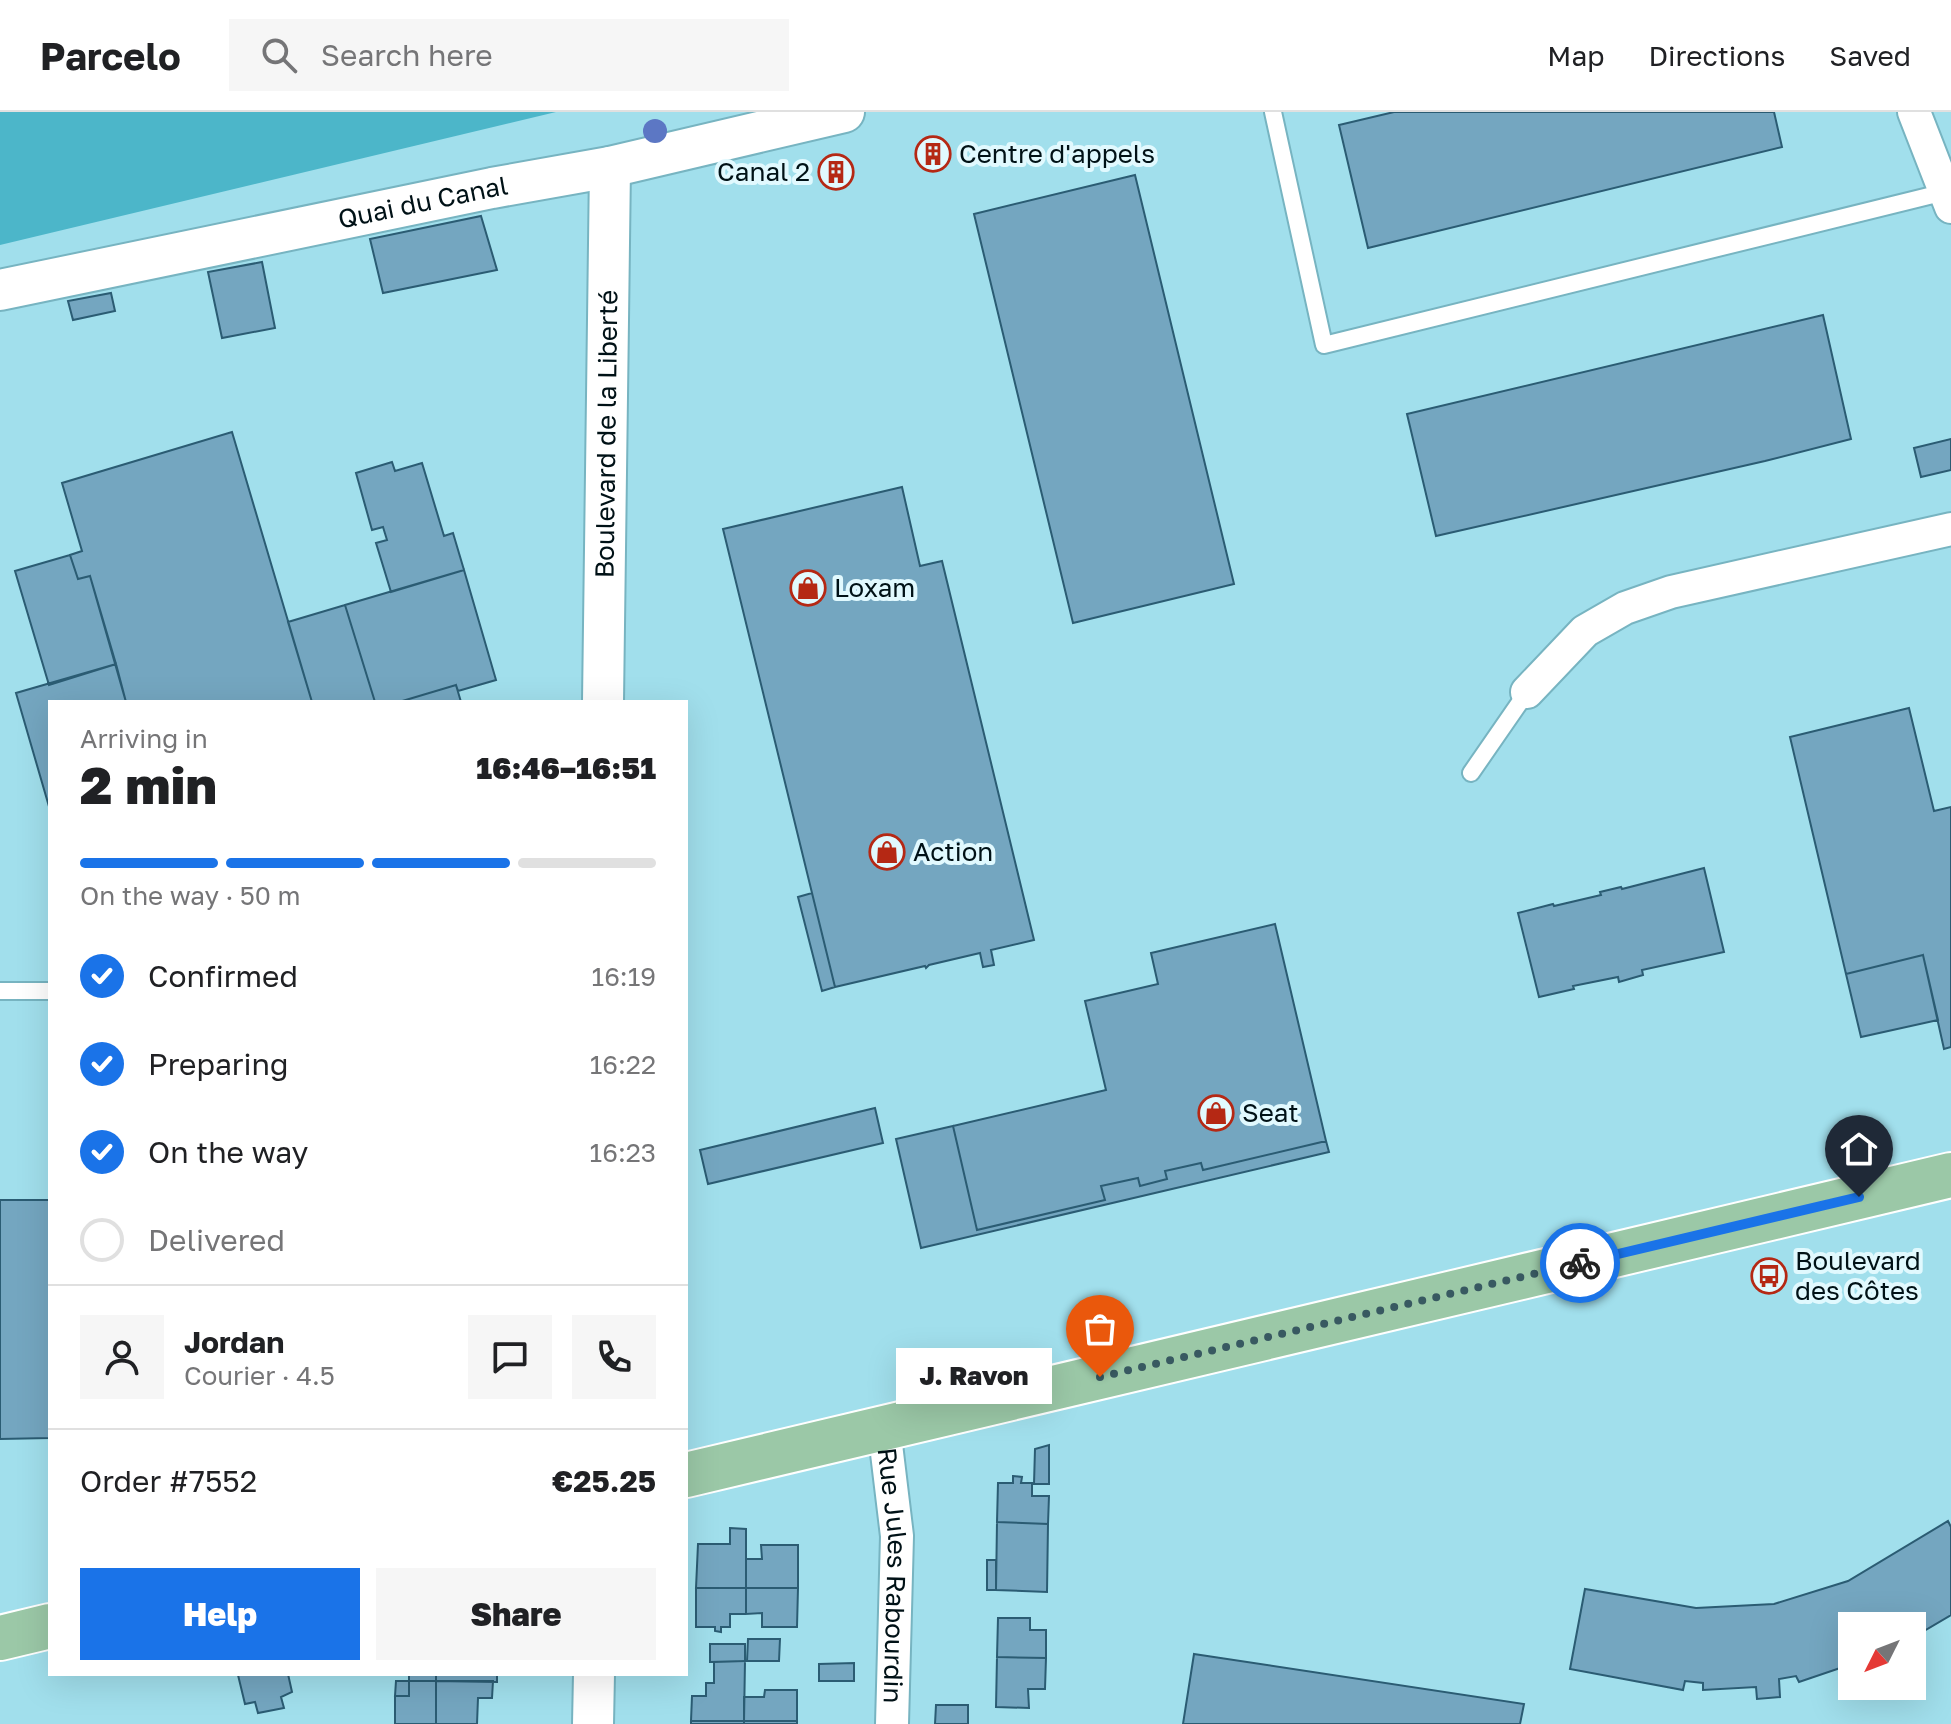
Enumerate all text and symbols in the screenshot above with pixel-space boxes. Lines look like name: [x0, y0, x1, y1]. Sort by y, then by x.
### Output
search box: [229, 19, 789, 91]
text: Parcelo: [40, 33, 181, 78]
icon: search: [257, 33, 301, 77]
text: Search here: [321, 37, 493, 73]
text: Map: [1547, 39, 1604, 72]
text: Directions: [1648, 39, 1785, 72]
text: Saved: [1829, 39, 1911, 72]
building icon: Centre d'appels: [914, 135, 952, 173]
place label: Centre d'appels: [959, 138, 1155, 169]
building icon: Canal 2: [817, 153, 855, 191]
place label: Canal 2: [717, 156, 810, 187]
street label: Quai du Canal: [335, 169, 510, 235]
street label: Boulevard de la Liberté: [589, 290, 623, 578]
shop icon: Loxam: [789, 569, 827, 607]
place label: Loxam: [834, 572, 915, 603]
text: Arriving in: [80, 723, 208, 754]
text: 16:46–16:51: [476, 750, 656, 786]
text: 2 min: [80, 753, 217, 815]
shop icon: Action: [868, 833, 906, 871]
place label: Action: [913, 836, 993, 867]
text: On the way · 50 m: [80, 880, 300, 911]
icon: check: [80, 954, 124, 998]
text: Confirmed: [148, 958, 298, 994]
text: 16:19: [592, 961, 656, 992]
icon: check: [80, 1042, 124, 1086]
text: Preparing: [148, 1046, 289, 1082]
text: 16:22: [590, 1049, 656, 1080]
shop icon: Seat: [1197, 1094, 1235, 1132]
place label: Seat: [1242, 1097, 1299, 1128]
pin: [1825, 1115, 1893, 1197]
icon: home: [1837, 1127, 1881, 1171]
icon: check: [80, 1130, 124, 1174]
text: On the way: [148, 1134, 308, 1170]
text: 16:23: [590, 1137, 656, 1168]
text: Delivered: [148, 1222, 285, 1258]
courier: [1540, 1223, 1620, 1303]
icon: bike: [1558, 1241, 1602, 1285]
place label: Boulevard des Côtes: [1795, 1245, 1921, 1306]
bus stop icon: Boulevard des Côtes: [1750, 1257, 1788, 1295]
pin: [1066, 1295, 1134, 1377]
icon: bag: [1078, 1307, 1122, 1351]
button: person: [80, 1315, 164, 1399]
button: chat: [468, 1315, 552, 1399]
button: phone: [572, 1315, 656, 1399]
text: Jordan: [184, 1324, 284, 1360]
callout: J. Ravon: [896, 1349, 1052, 1405]
text: Courier · 4.5: [184, 1360, 335, 1391]
text: J. Ravon: [920, 1360, 1028, 1391]
street label: Rue Jules Rabourdin: [871, 1446, 913, 1704]
text: Order #7552: [80, 1463, 257, 1499]
text: €25.25: [552, 1463, 656, 1499]
button: Help: [80, 1568, 360, 1660]
button: Share: [376, 1568, 656, 1660]
north arrow: [1838, 1612, 1926, 1700]
map controls: [1838, 1612, 1926, 1700]

